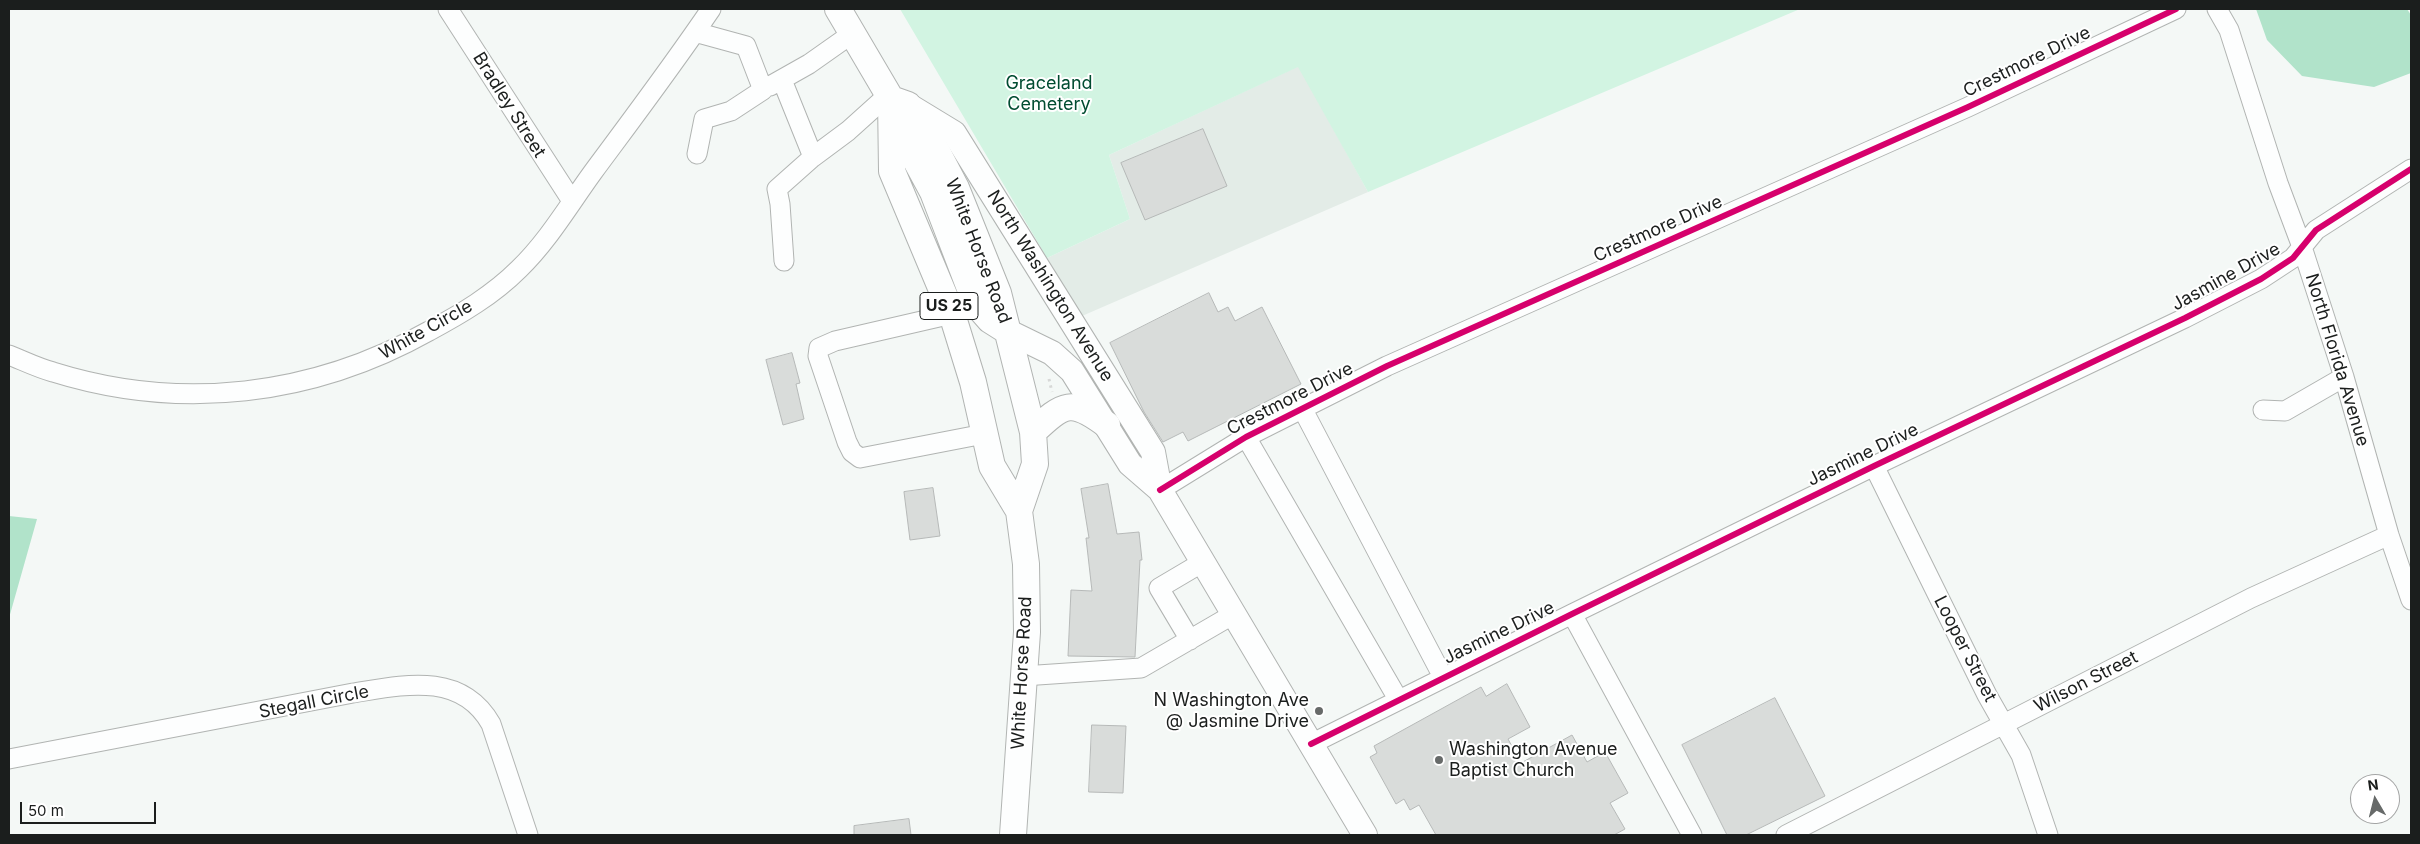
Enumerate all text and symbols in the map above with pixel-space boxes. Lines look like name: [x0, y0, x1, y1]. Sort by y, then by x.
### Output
street label: Crestmore Drive: [1960, 22, 2094, 102]
street label: Bradley Street: [468, 48, 550, 162]
park label: Graceland Cemetery: [1005, 73, 1093, 116]
street label: White Horse Road: [940, 176, 1016, 326]
street label: North Washington Avenue: [982, 186, 1118, 386]
street label: Crestmore Drive: [1590, 191, 1726, 267]
street label: Jasmine Drive: [2168, 238, 2284, 316]
street label: North Florida Avenue: [2300, 271, 2374, 449]
road number: US 25: [920, 292, 978, 320]
street label: White Circle: [376, 296, 476, 364]
street label: Crestmore Drive: [1223, 358, 1357, 440]
street label: Jasmine Drive: [1804, 419, 1922, 491]
street label: Looper Street: [1929, 592, 2001, 706]
street label: White Horse Road: [1007, 596, 1037, 750]
street label: Jasmine Drive: [1440, 597, 1558, 669]
street label: Wilson Street: [2031, 647, 2141, 717]
street label: Stegall Circle: [257, 681, 371, 723]
place label: N Washington Ave @ Jasmine Drive: [1154, 690, 1309, 732]
marker: N Washington Ave @ Jasmine Drive: [1313, 705, 1325, 717]
place label: Washington Avenue Baptist Church: [1449, 739, 1618, 782]
marker: Washington Avenue Baptist Church: [1433, 754, 1445, 766]
north arrow: [2350, 774, 2400, 824]
text: N: [2367, 775, 2379, 794]
scale bar: [22, 792, 159, 824]
text: 50 m: [28, 801, 64, 820]

